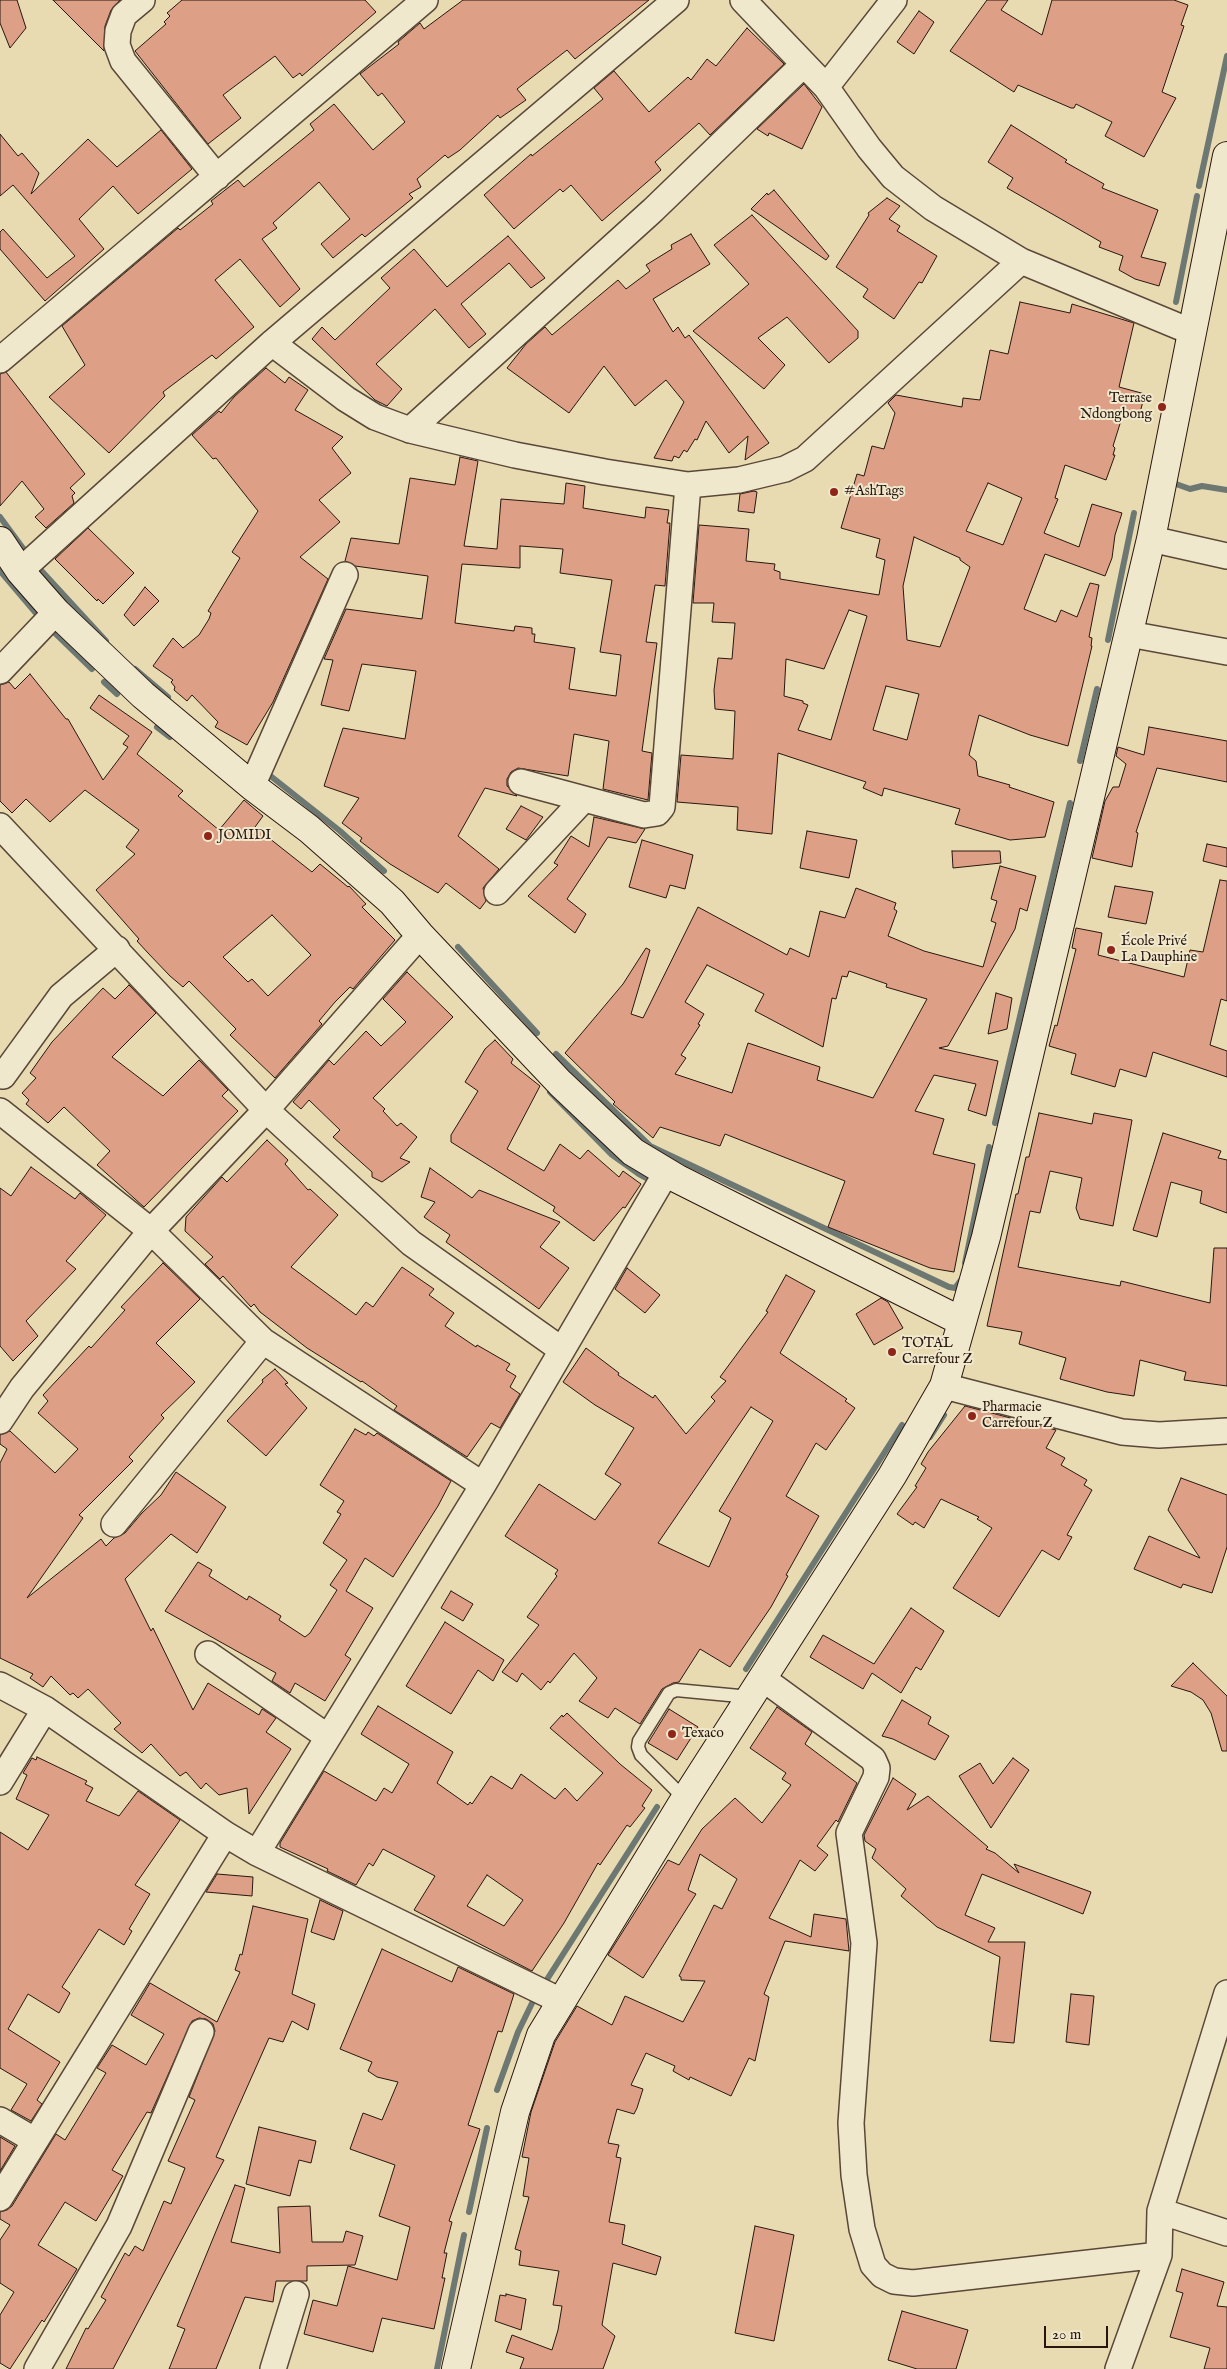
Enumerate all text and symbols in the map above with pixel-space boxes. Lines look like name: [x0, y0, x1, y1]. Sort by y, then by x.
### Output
place label: Terrase Ndongbong: [1080, 391, 1152, 424]
marker: Terrase Ndongbong: [1156, 401, 1168, 413]
place label: #AshTags: [844, 484, 904, 500]
marker: #AshTags: [828, 486, 840, 498]
place label: JOMIDI: [218, 828, 271, 844]
marker: JOMIDI: [202, 830, 214, 842]
place label: École Privé La Dauphine: [1121, 934, 1197, 966]
marker: École Privé La Dauphine: [1105, 944, 1117, 956]
place label: TOTAL Carrefour Z: [902, 1336, 973, 1368]
marker: TOTAL Carrefour Z: [886, 1346, 898, 1358]
place label: Pharmacie Carrefour Z: [982, 1400, 1053, 1432]
marker: Pharmacie Carrefour Z: [966, 1410, 978, 1422]
place label: Texaco: [682, 1726, 724, 1742]
marker: Texaco: [666, 1728, 678, 1740]
scale bar: [1047, 2316, 1111, 2348]
text: 20 m: [1052, 2325, 1081, 2344]

